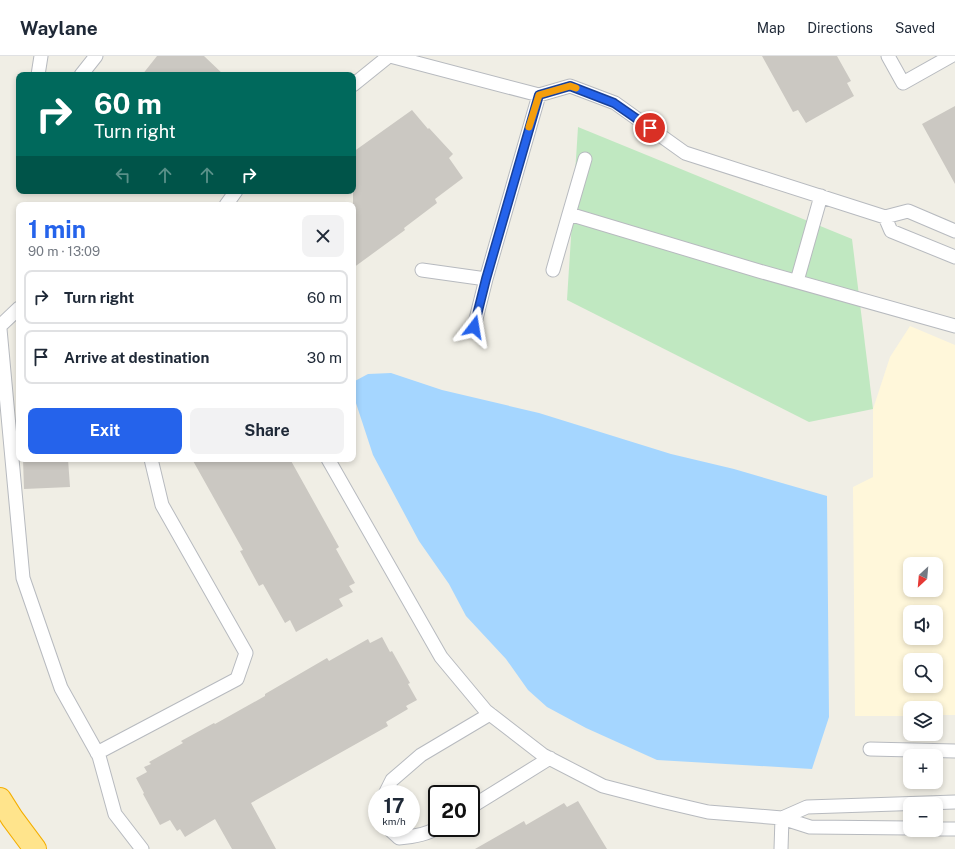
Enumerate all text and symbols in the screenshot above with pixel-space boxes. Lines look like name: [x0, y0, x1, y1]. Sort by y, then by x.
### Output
text: Waylane: [20, 17, 98, 39]
text: Map: [757, 20, 785, 36]
text: Directions: [807, 20, 873, 36]
text: Saved: [895, 20, 935, 36]
text: 60 m: [94, 87, 162, 120]
icon: right: [28, 88, 80, 140]
pin: [633, 111, 667, 145]
icon: arrive: [639, 117, 661, 139]
text: Turn right: [94, 121, 176, 142]
icon: left: [112, 164, 134, 186]
icon: ahead: [154, 164, 176, 186]
icon: ahead: [196, 164, 218, 186]
icon: right: [238, 164, 260, 186]
text: 1 min: [28, 215, 86, 243]
button: close: [302, 215, 344, 257]
text: 90 m · 13:09: [28, 244, 100, 259]
icon: right: [30, 286, 52, 308]
text: Turn right: [64, 289, 134, 306]
text: 60 m: [307, 289, 342, 306]
position arrow: [453, 306, 495, 348]
icon: arrive: [30, 346, 52, 368]
text: Arrive at destination: [64, 349, 209, 366]
text: 30 m: [307, 349, 342, 366]
button: Exit: [28, 408, 182, 454]
button: Share: [190, 408, 344, 454]
north arrow: [903, 557, 943, 597]
map controls: [903, 557, 943, 837]
button: sound: [903, 605, 943, 645]
button: search: [903, 653, 943, 693]
button: layers: [903, 701, 943, 741]
button: +: [903, 749, 943, 789]
speed limit sign: 20: [428, 785, 480, 837]
text: 17: [383, 794, 405, 818]
button: −: [903, 797, 943, 837]
text: km/h: [382, 815, 406, 827]

